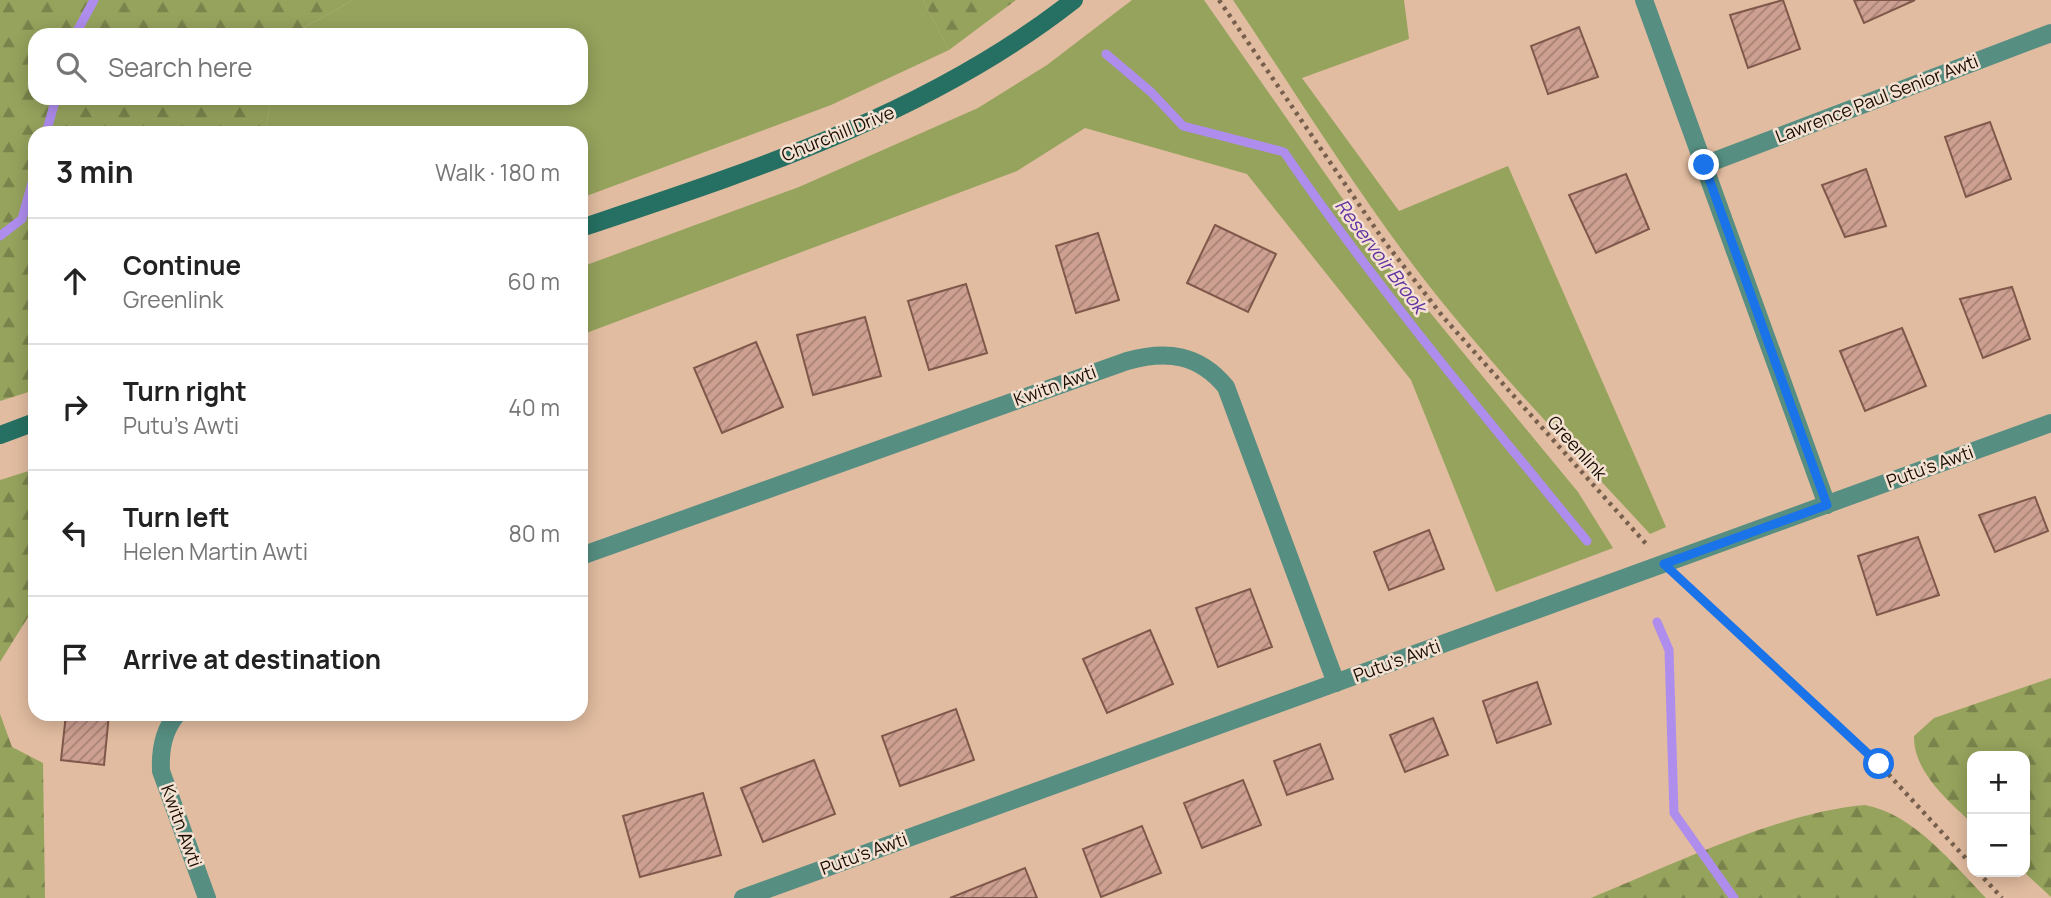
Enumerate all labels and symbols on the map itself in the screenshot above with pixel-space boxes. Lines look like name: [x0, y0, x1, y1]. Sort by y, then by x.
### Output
street label: Lawrence Paul Senior Awti: [1772, 48, 1982, 148]
street label: Churchill Drive: [778, 100, 898, 167]
route end: [1688, 149, 1719, 180]
water label: Reservoir Brook: [1329, 194, 1434, 321]
street label: Kwitn Awti: [1010, 359, 1099, 411]
street label: Greenlink: [1543, 410, 1614, 485]
street label: Putu's Awti: [1883, 439, 1977, 493]
street label: Putu's Awti: [1350, 633, 1444, 687]
route start: [1863, 748, 1894, 779]
street label: Kwitn Awti: [156, 781, 208, 870]
street label: Putu's Awti: [817, 826, 911, 880]

